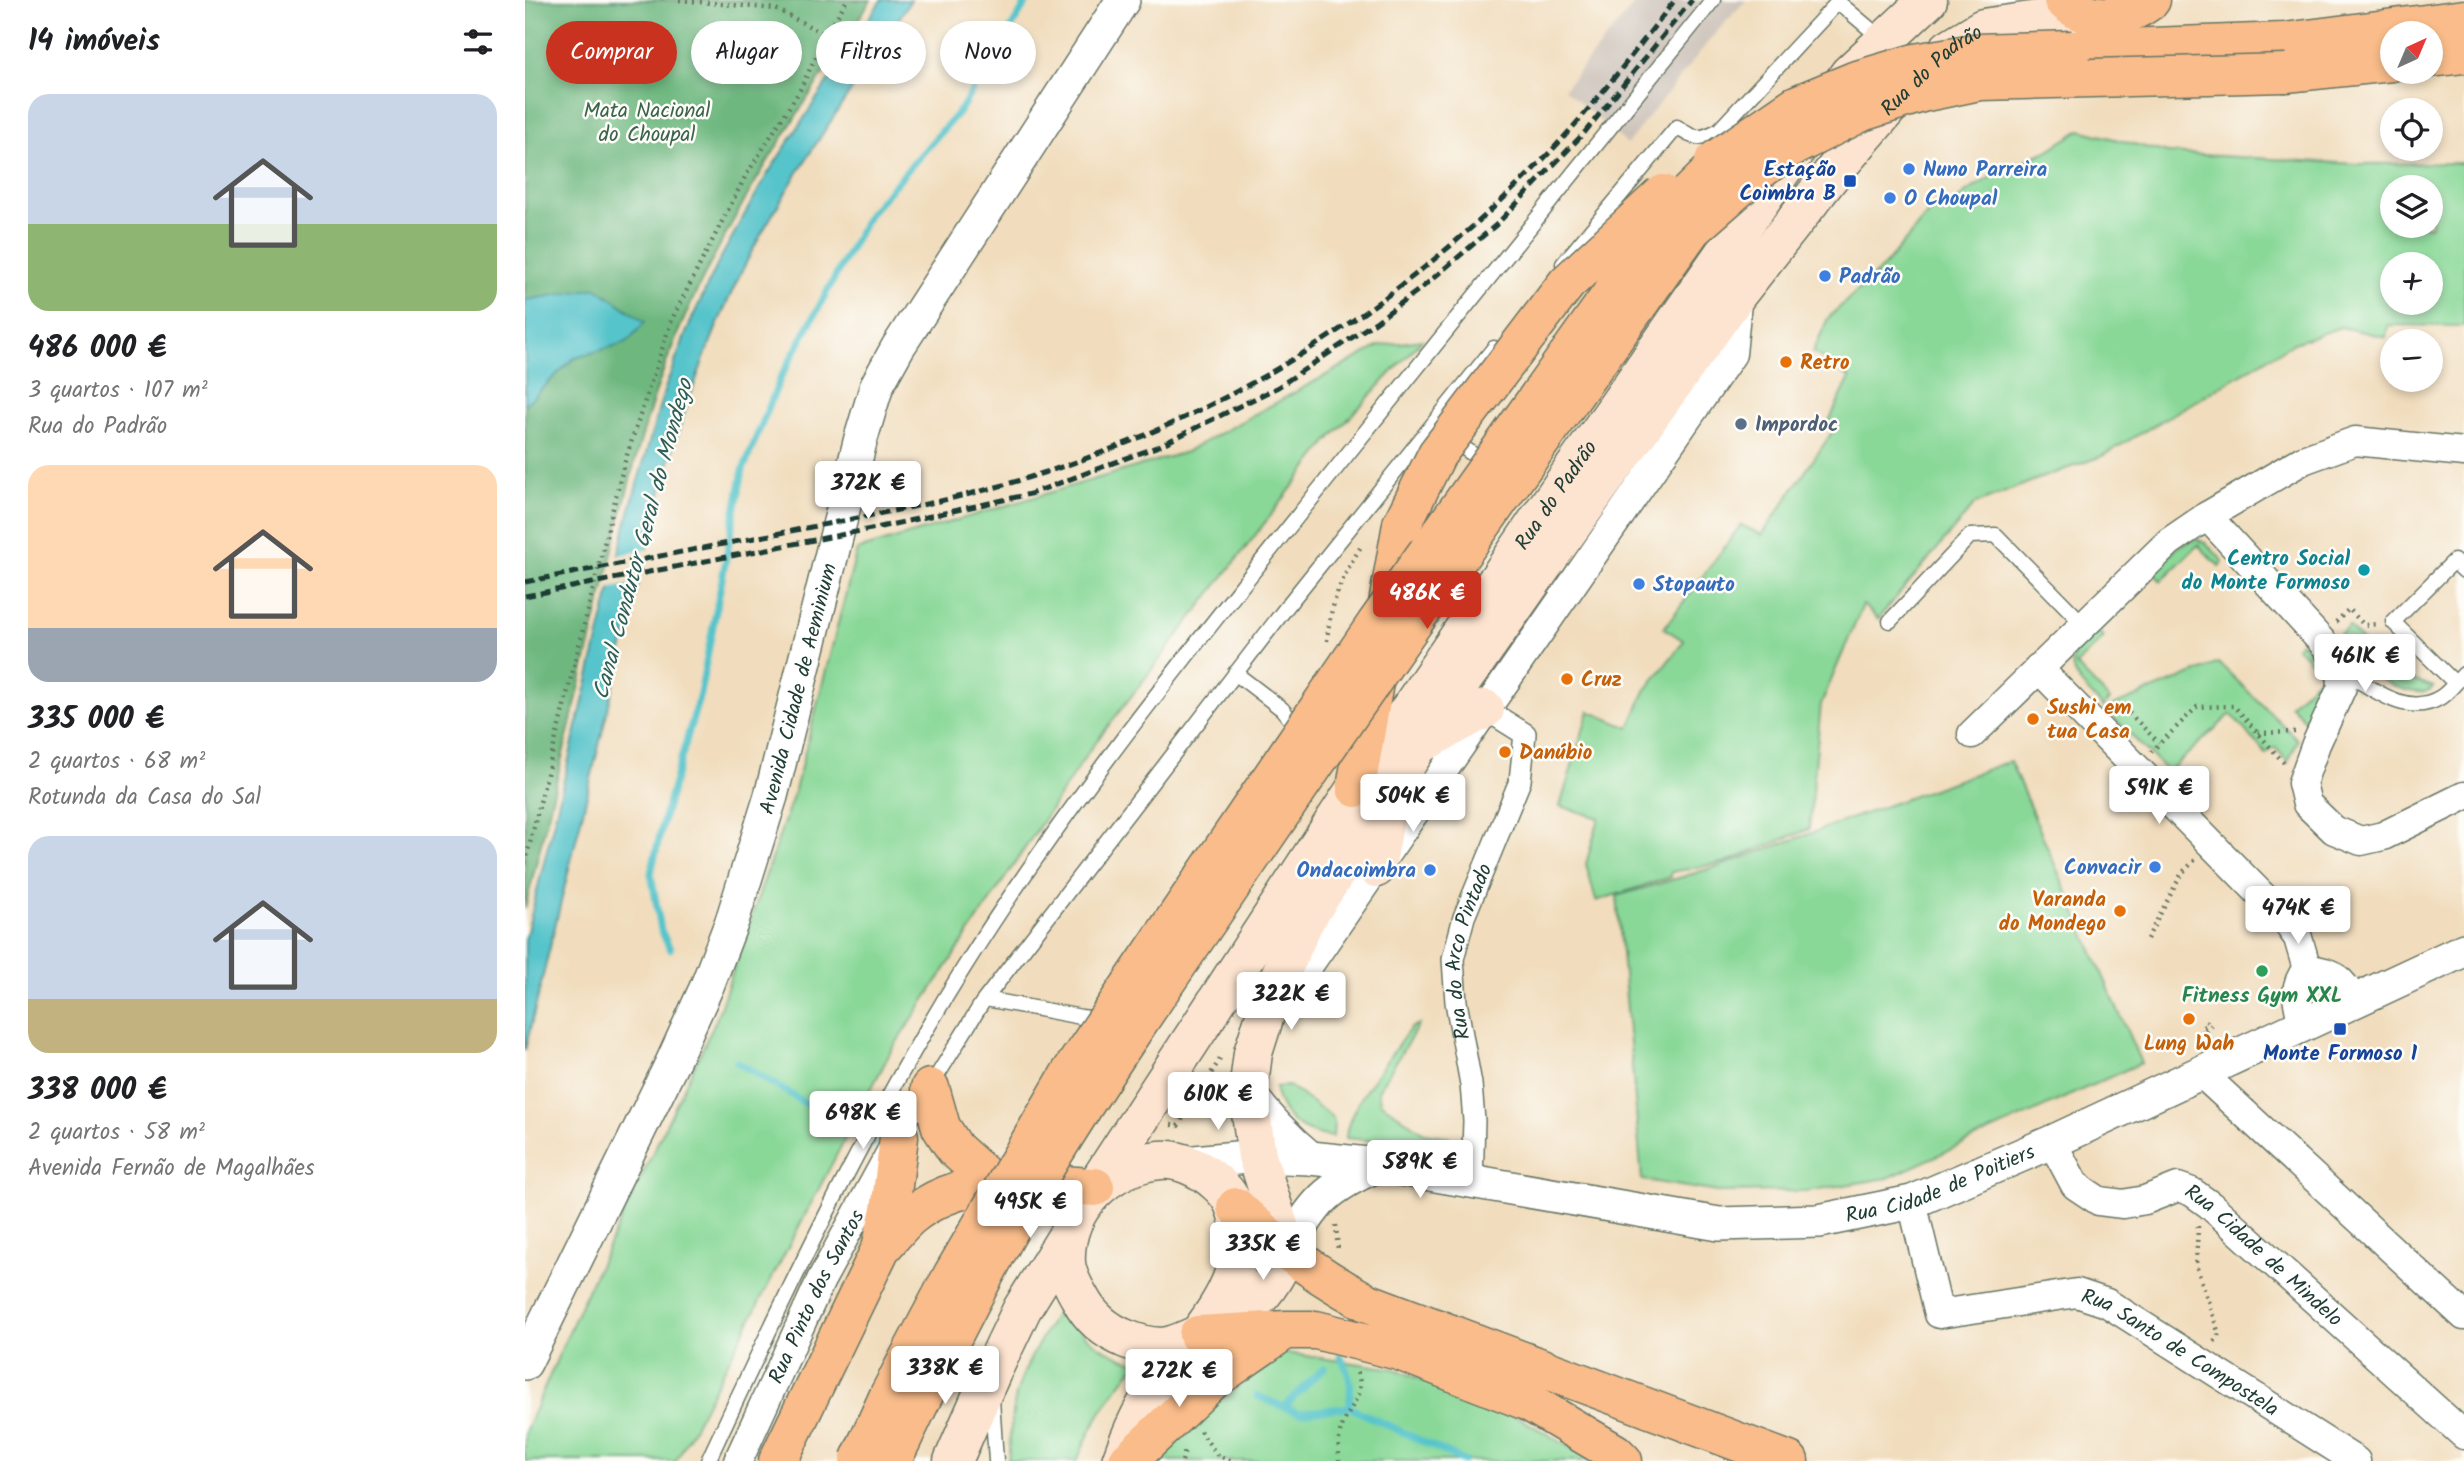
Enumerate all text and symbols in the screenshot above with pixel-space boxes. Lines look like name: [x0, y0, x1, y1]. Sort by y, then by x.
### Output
street label: Rua do Padrão: [1874, 17, 1990, 125]
text: 14 imóveis: [28, 18, 160, 66]
chip: Comprar: [546, 21, 677, 84]
chip: Alugar: [691, 21, 802, 84]
chip: Filtros: [816, 21, 926, 84]
chip: Novo: [940, 21, 1036, 84]
north arrow: [2380, 21, 2443, 84]
map controls: [2380, 21, 2443, 392]
icon: filters: [459, 23, 497, 61]
park label: Mata Nacional do Choupal: [584, 95, 710, 152]
button: locate: [2380, 98, 2443, 161]
icon: home: [200, 140, 326, 266]
place label: Estação Coimbra B: [1739, 154, 1836, 211]
place label: Nuno Parreira: [1923, 154, 2048, 187]
marker: Nuno Parreira: [1901, 161, 1917, 177]
marker: Estação Coimbra B: [1842, 173, 1858, 189]
button: layers: [2380, 175, 2443, 238]
place label: O Choupal: [1904, 183, 1998, 216]
marker: O Choupal: [1882, 190, 1898, 206]
button: +: [2380, 252, 2443, 315]
place label: Padrão: [1839, 261, 1901, 294]
marker: Padrão: [1817, 268, 1833, 284]
text: 486 000 €: [28, 325, 167, 373]
button: −: [2380, 329, 2443, 392]
place label: Retro: [1800, 347, 1850, 380]
marker: Retro: [1778, 354, 1794, 370]
text: 3 quartos · 107 m²: [28, 373, 208, 409]
water label: Canal Condutor Geral do Mondego: [584, 374, 704, 704]
text: Rua do Padrão: [28, 409, 167, 445]
place label: Impordoc: [1755, 409, 1838, 442]
marker: Impordoc: [1733, 416, 1749, 432]
street label: Rua do Padrão: [1507, 434, 1607, 557]
pin: 372K €: [811, 462, 925, 521]
text: 372K €: [831, 466, 905, 502]
icon: home: [200, 511, 326, 637]
place label: Centro Social do Monte Formoso: [2181, 543, 2350, 600]
street label: Avenida Cidade de Aeminium: [751, 560, 847, 819]
marker: Centro Social do Monte Formoso: [2356, 562, 2372, 578]
place label: Stopauto: [1653, 569, 1735, 602]
pin: 486K €: [1370, 572, 1484, 631]
text: 486K €: [1389, 576, 1465, 612]
marker: Stopauto: [1631, 576, 1647, 592]
pin: 461K €: [2308, 634, 2422, 694]
text: 461K €: [2330, 639, 2400, 675]
place label: Cruz: [1581, 664, 1622, 697]
marker: Cruz: [1559, 671, 1575, 687]
place label: Sushi em tua Casa: [2047, 692, 2131, 749]
text: 335 000 €: [28, 696, 164, 744]
marker: Sushi em tua Casa: [2025, 711, 2041, 727]
place label: Danúbio: [1519, 737, 1593, 770]
text: 2 quartos · 68 m²: [28, 744, 205, 780]
marker: Danúbio: [1497, 744, 1513, 760]
pin: 591K €: [2102, 766, 2216, 826]
text: 591K €: [2125, 771, 2193, 807]
pin: 504K €: [1356, 774, 1470, 834]
text: 504K €: [1376, 779, 1450, 815]
text: Rotunda da Casa do Sal: [28, 780, 261, 816]
place label: Convacir: [2064, 852, 2142, 885]
place label: Ondacoimbra: [1297, 855, 1416, 888]
street label: Rua do Arco Pintado: [1438, 859, 1502, 1042]
marker: Convacir: [2147, 859, 2163, 875]
marker: Ondacoimbra: [1422, 862, 1438, 878]
icon: home: [200, 882, 326, 1008]
place label: Varanda do Mondego: [1999, 884, 2106, 941]
pin: 474K €: [2241, 886, 2355, 946]
text: 474K €: [2261, 891, 2335, 927]
marker: Varanda do Mondego: [2112, 903, 2128, 919]
marker: Fitness Gym XXL: [2254, 963, 2270, 979]
pin: 322K €: [1234, 972, 1348, 1032]
text: 322K €: [1253, 977, 1329, 1013]
place label: Fitness Gym XXL: [2182, 980, 2342, 1013]
marker: Lung Wah: [2181, 1011, 2197, 1027]
marker: Monte Formoso 1: [2332, 1021, 2348, 1037]
place label: Lung Wah: [2144, 1028, 2234, 1061]
place label: Monte Formoso 1: [2263, 1038, 2418, 1071]
text: 338 000 €: [28, 1067, 167, 1115]
pin: 610K €: [1161, 1072, 1275, 1132]
text: 610K €: [1184, 1077, 1252, 1113]
pin: 698K €: [806, 1092, 920, 1151]
text: 698K €: [826, 1096, 900, 1132]
text: 2 quartos · 58 m²: [28, 1115, 205, 1151]
street label: Rua Cidade de Poitiers: [1843, 1136, 2041, 1233]
pin: 589K €: [1363, 1140, 1477, 1200]
text: 589K €: [1383, 1145, 1457, 1181]
text: Avenida Fernão de Magalhães: [28, 1151, 315, 1187]
street label: Rua Cidade de Mindelo: [2177, 1176, 2350, 1336]
pin: 495K €: [973, 1180, 1087, 1240]
text: 495K €: [993, 1185, 1067, 1221]
street label: Rua Pinto dos Santos: [761, 1204, 874, 1390]
pin: 335K €: [1206, 1222, 1320, 1282]
text: 335K €: [1226, 1227, 1300, 1263]
street label: Rua Santo de Compostela: [2077, 1281, 2285, 1426]
pin: 338K €: [888, 1346, 1002, 1406]
pin: 272K €: [1122, 1350, 1236, 1409]
text: 338K €: [907, 1351, 983, 1387]
text: 272K €: [1142, 1354, 1216, 1390]

